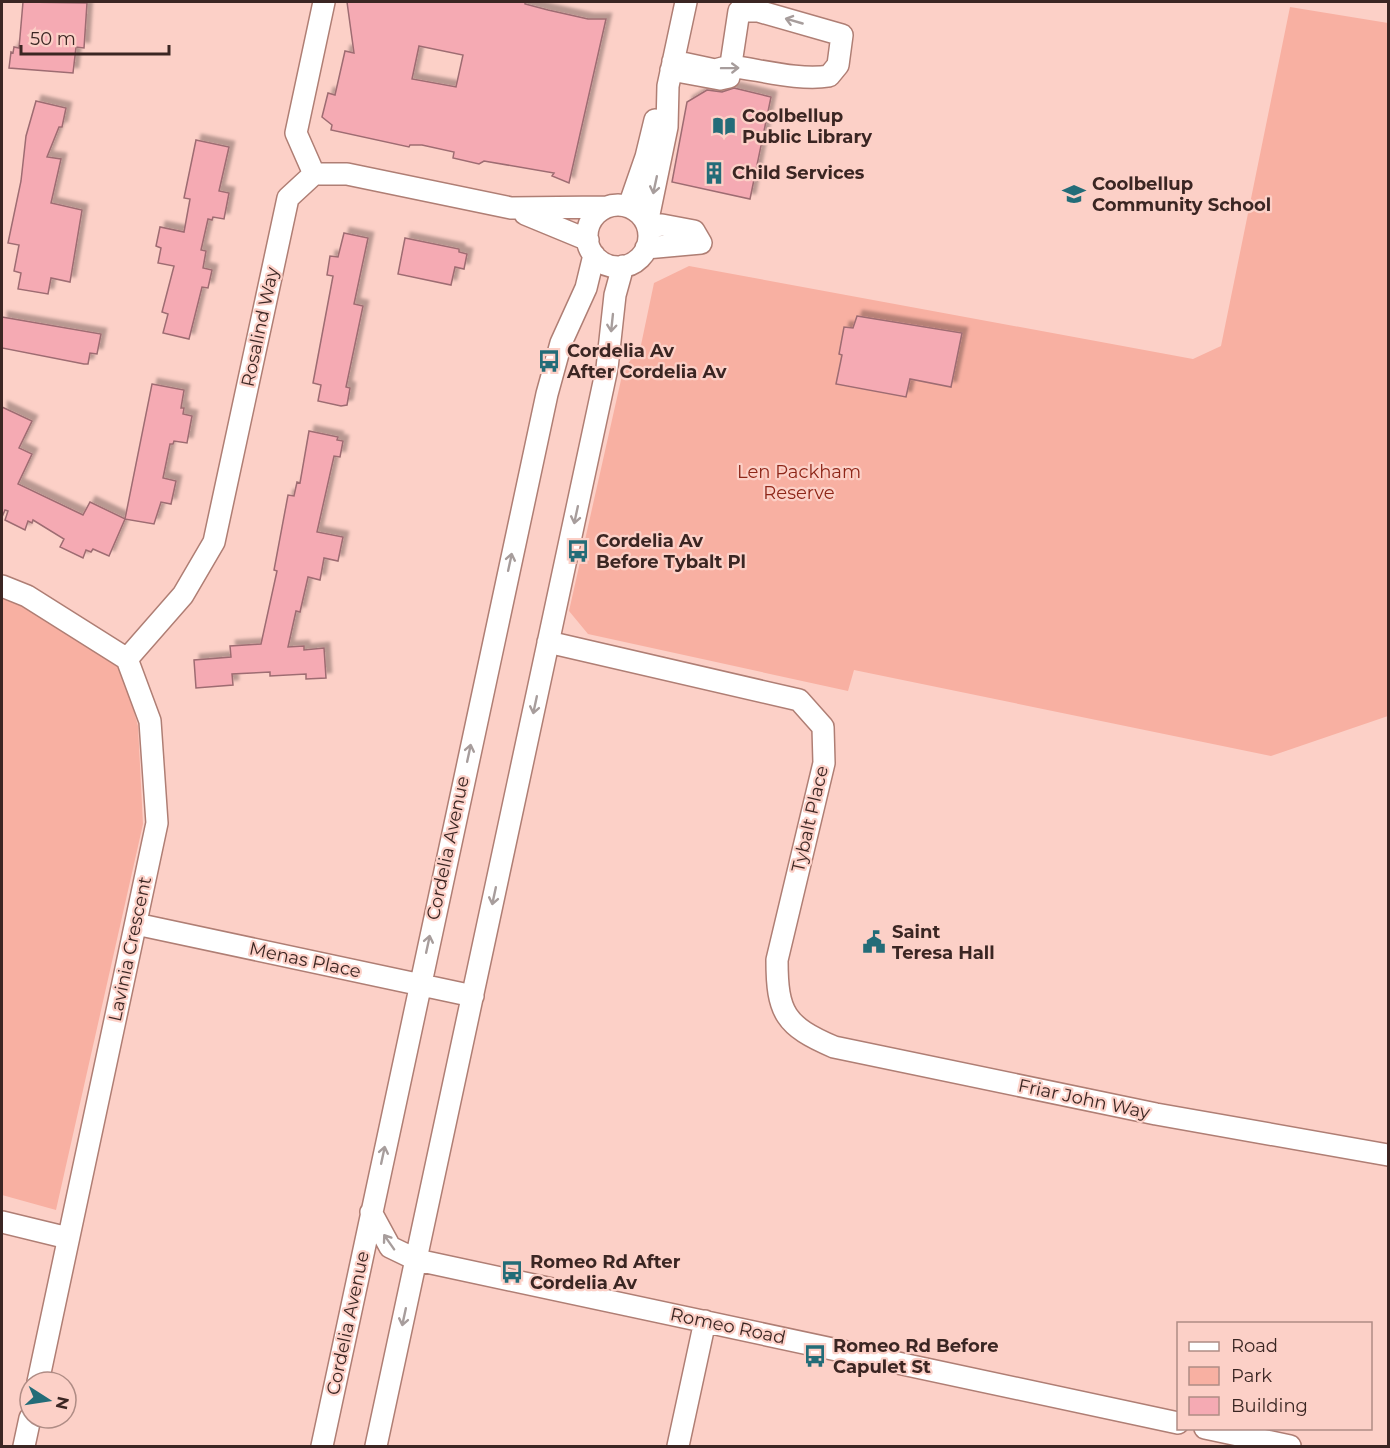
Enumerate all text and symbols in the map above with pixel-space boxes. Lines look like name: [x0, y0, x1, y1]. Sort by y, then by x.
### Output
one-way arrow: [785, 15, 804, 26]
scale bar: [21, 18, 170, 56]
text: 50 m: [30, 28, 76, 50]
one-way arrow: [720, 62, 739, 73]
place label: Coolbellup Public Library: [742, 105, 872, 148]
library icon: Coolbellup Public Library: [711, 113, 737, 139]
building icon: Child Services: [701, 160, 727, 186]
place label: Child Services: [732, 162, 865, 184]
place label: Coolbellup Community School: [1092, 173, 1271, 216]
one-way arrow: [649, 175, 660, 194]
school or university icon: Coolbellup Community School: [1061, 181, 1087, 207]
street label: Rosalind Way: [237, 265, 283, 389]
one-way arrow: [606, 313, 617, 333]
place label: Cordelia Av After Cordelia Av: [566, 340, 727, 383]
bus stop icon: Cordelia Av After Cordelia Av: [536, 348, 562, 374]
park label: Len Packham Reserve: [737, 461, 861, 504]
one-way arrow: [570, 504, 581, 524]
place label: Cordelia Av Before Tybalt Pl: [596, 530, 746, 573]
bus stop icon: Cordelia Av Before Tybalt Pl: [565, 538, 591, 564]
one-way arrow: [505, 553, 516, 573]
one-way arrow: [528, 695, 540, 714]
one-way arrow: [464, 744, 475, 763]
street label: Tybalt Place: [787, 763, 833, 874]
street label: Cordelia Avenue: [422, 774, 474, 922]
street label: Lavinia Crescent: [104, 874, 156, 1024]
one-way arrow: [488, 886, 500, 905]
place label: Saint Teresa Hall: [892, 921, 995, 964]
public building icon: Saint Teresa Hall: [861, 929, 887, 955]
one-way arrow: [423, 934, 434, 954]
street label: Menas Place: [247, 937, 363, 983]
street label: Friar John Way: [1016, 1074, 1152, 1124]
one-way arrow: [378, 1146, 389, 1165]
one-way arrow: [383, 1234, 396, 1250]
street label: Cordelia Avenue: [322, 1249, 374, 1397]
place label: Romeo Rd After Cordelia Av: [530, 1251, 681, 1294]
bus stop icon: Romeo Rd After Cordelia Av: [499, 1259, 525, 1285]
street label: Romeo Road: [668, 1303, 788, 1349]
one-way arrow: [398, 1307, 410, 1326]
legend: [1177, 1322, 1372, 1430]
place label: Romeo Rd Before Capulet St: [833, 1335, 999, 1378]
text: Road: [1231, 1335, 1278, 1357]
bus stop icon: Romeo Rd Before Capulet St: [802, 1343, 828, 1369]
text: Park: [1231, 1365, 1272, 1387]
north arrow: [18, 1370, 78, 1430]
text: N: [52, 1395, 73, 1411]
text: Building: [1231, 1395, 1308, 1417]

